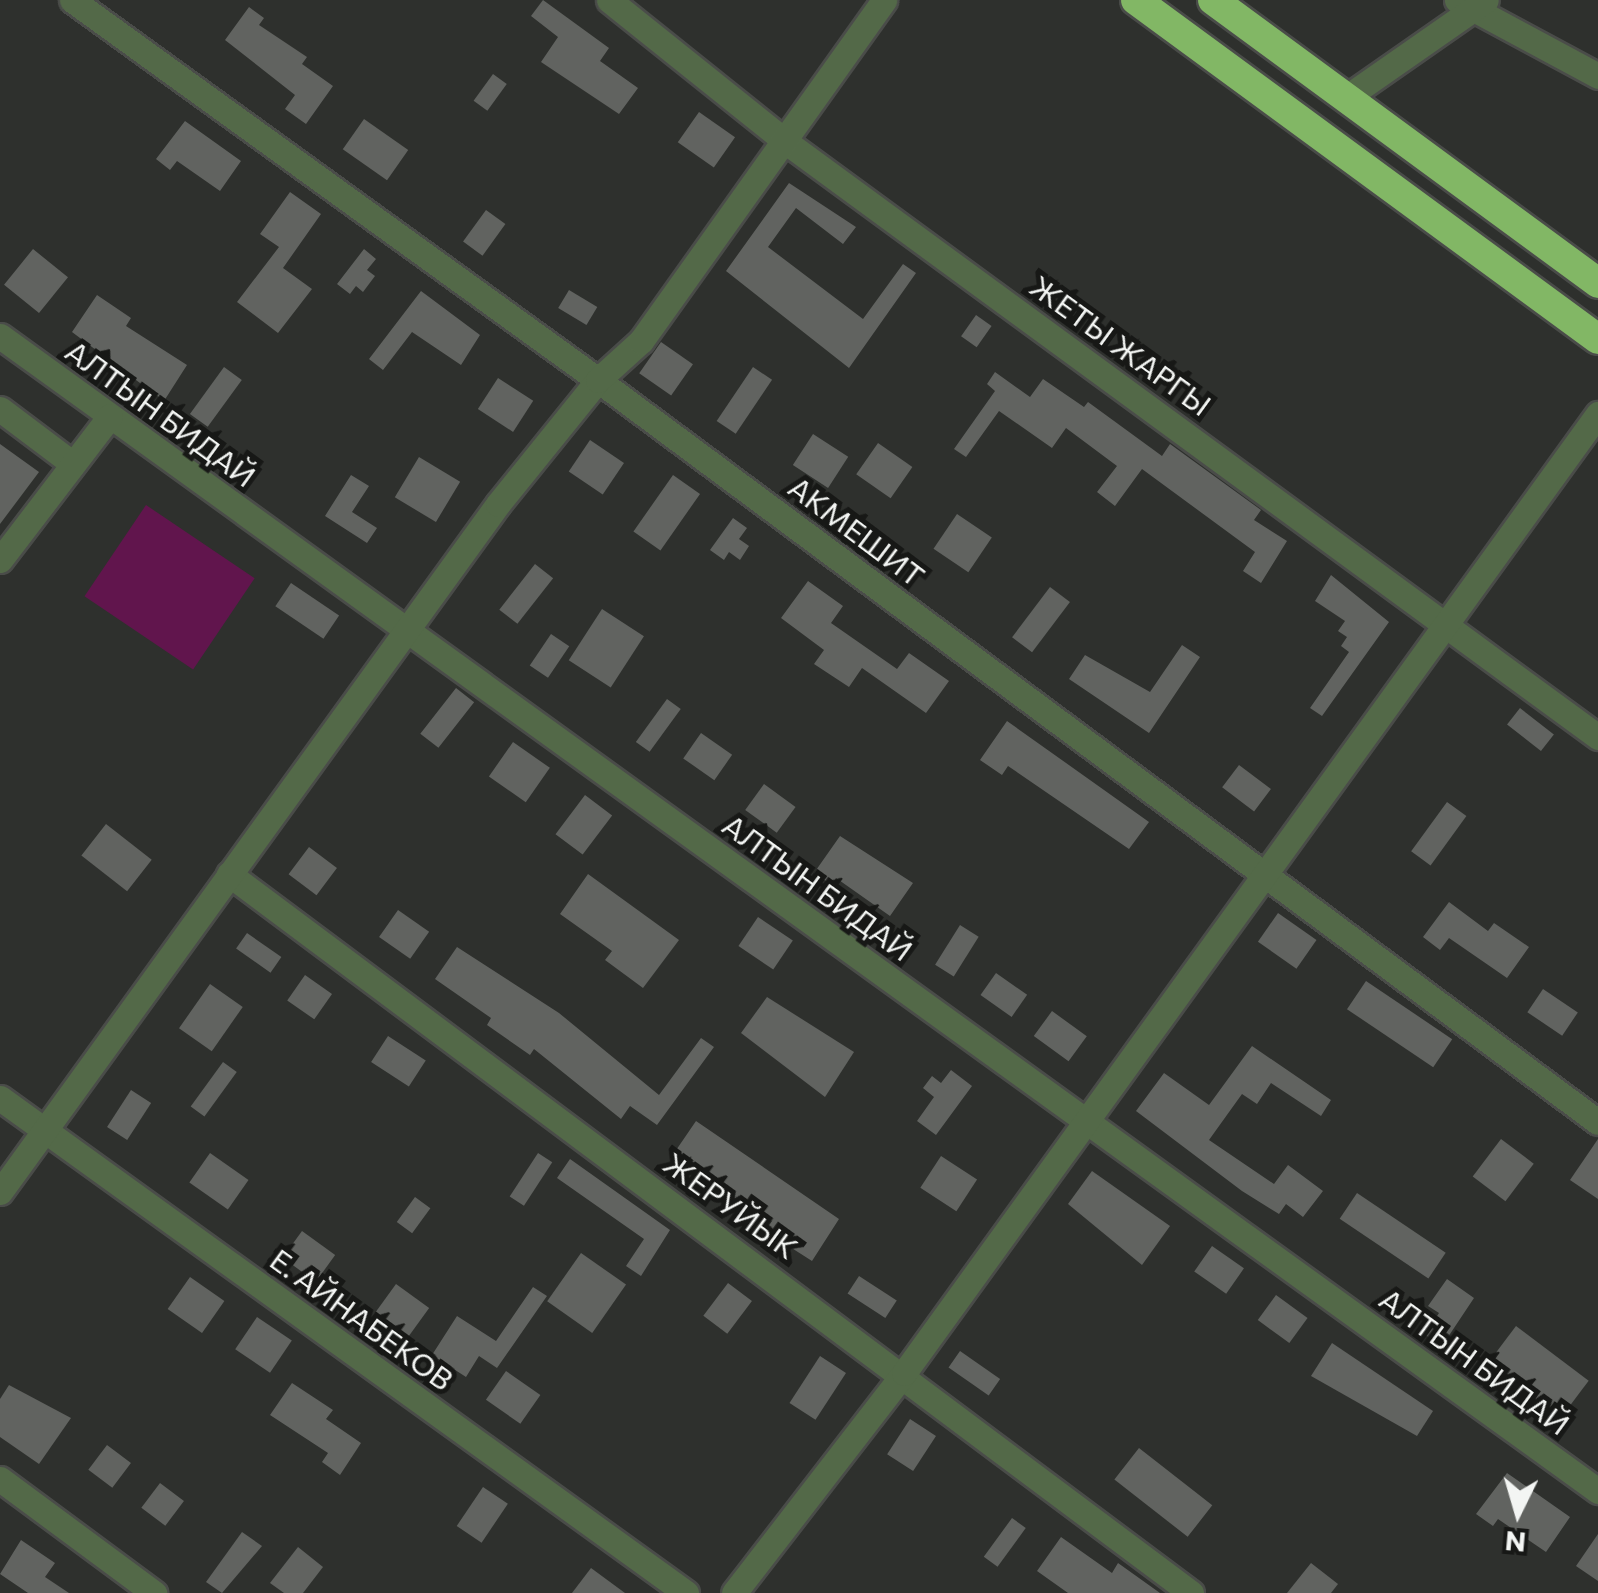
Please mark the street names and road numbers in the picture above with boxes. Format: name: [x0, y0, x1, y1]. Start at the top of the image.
street label: ЖЕТЫ ЖАРГЫ: [1024, 267, 1218, 423]
street label: АЛТЫН БИДАЙ: [59, 332, 263, 494]
street label: АКМЕШИТ: [782, 468, 932, 594]
street label: АЛТЫН БИДАЙ: [716, 806, 920, 968]
street label: ЖЕРУЙЫК: [657, 1144, 805, 1266]
street label: Е. АЙНАБЕКОВ: [264, 1241, 460, 1397]
street label: АЛТЫН БИДАЙ: [1373, 1280, 1577, 1442]

